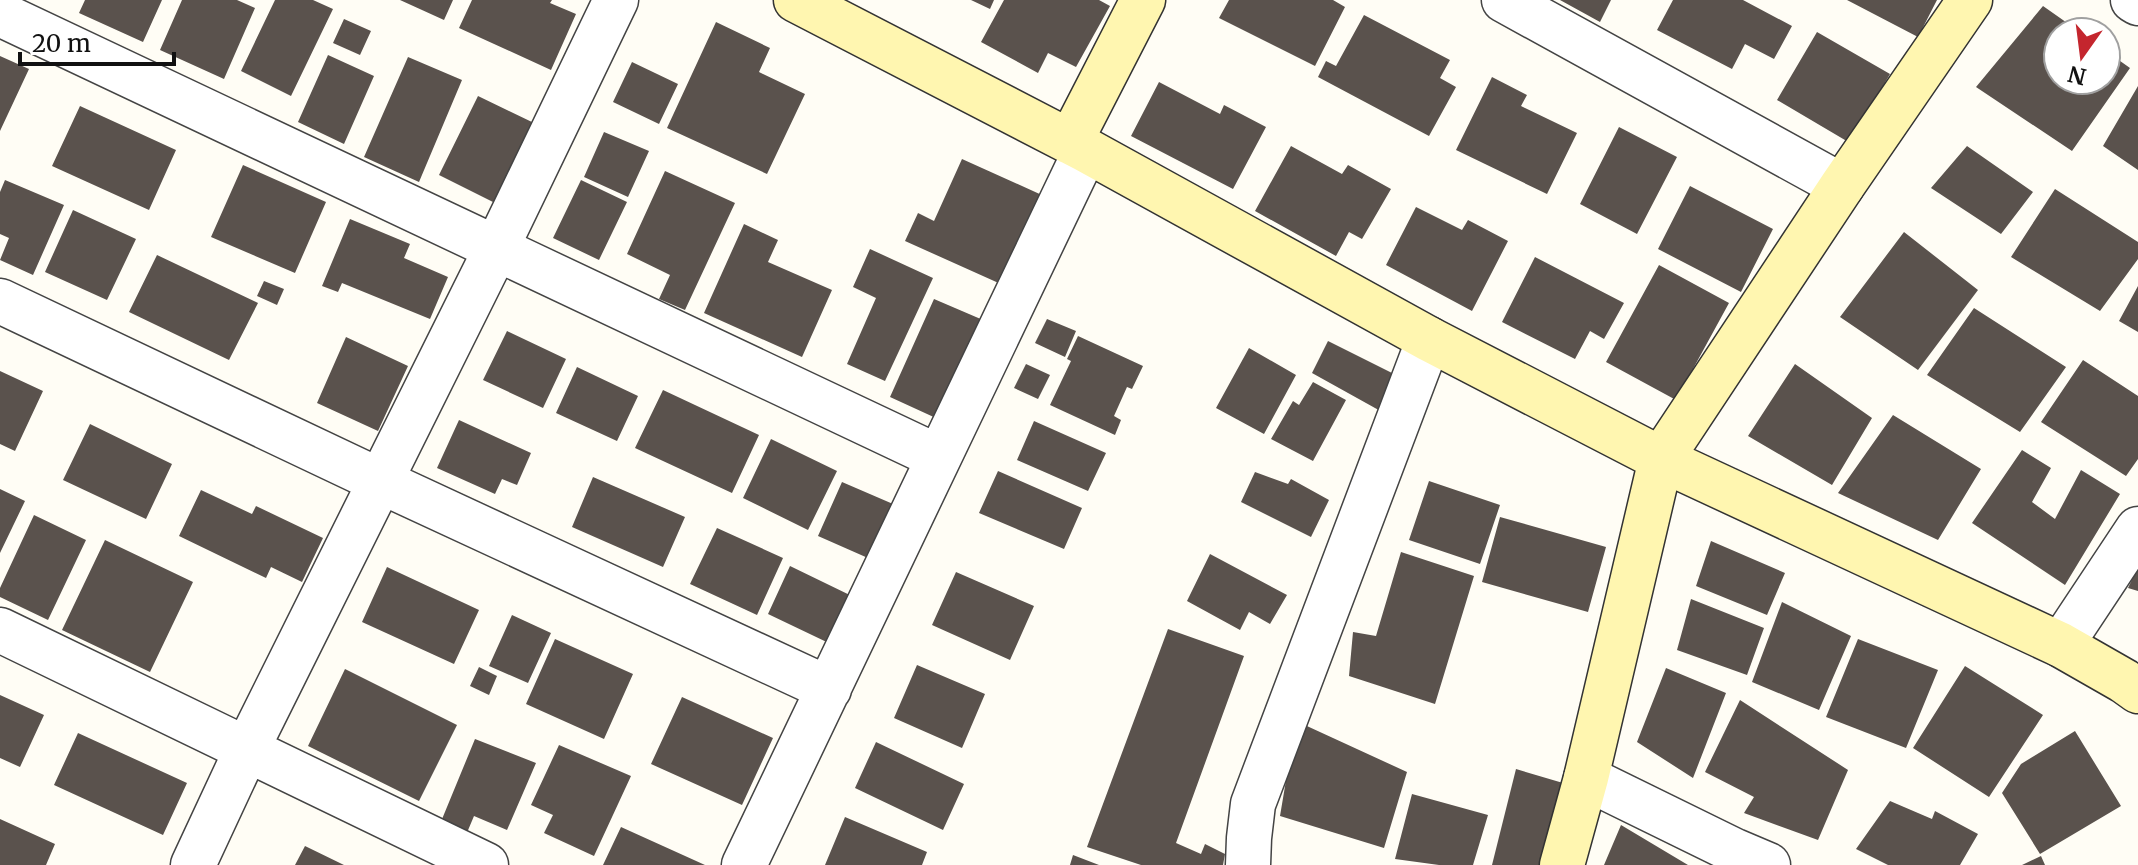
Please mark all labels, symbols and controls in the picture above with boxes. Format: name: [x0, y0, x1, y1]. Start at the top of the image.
scale bar: [20, 16, 174, 66]
north arrow: [2042, 16, 2122, 96]
text: 20 m: [32, 28, 91, 59]
text: N: [2065, 60, 2089, 91]

